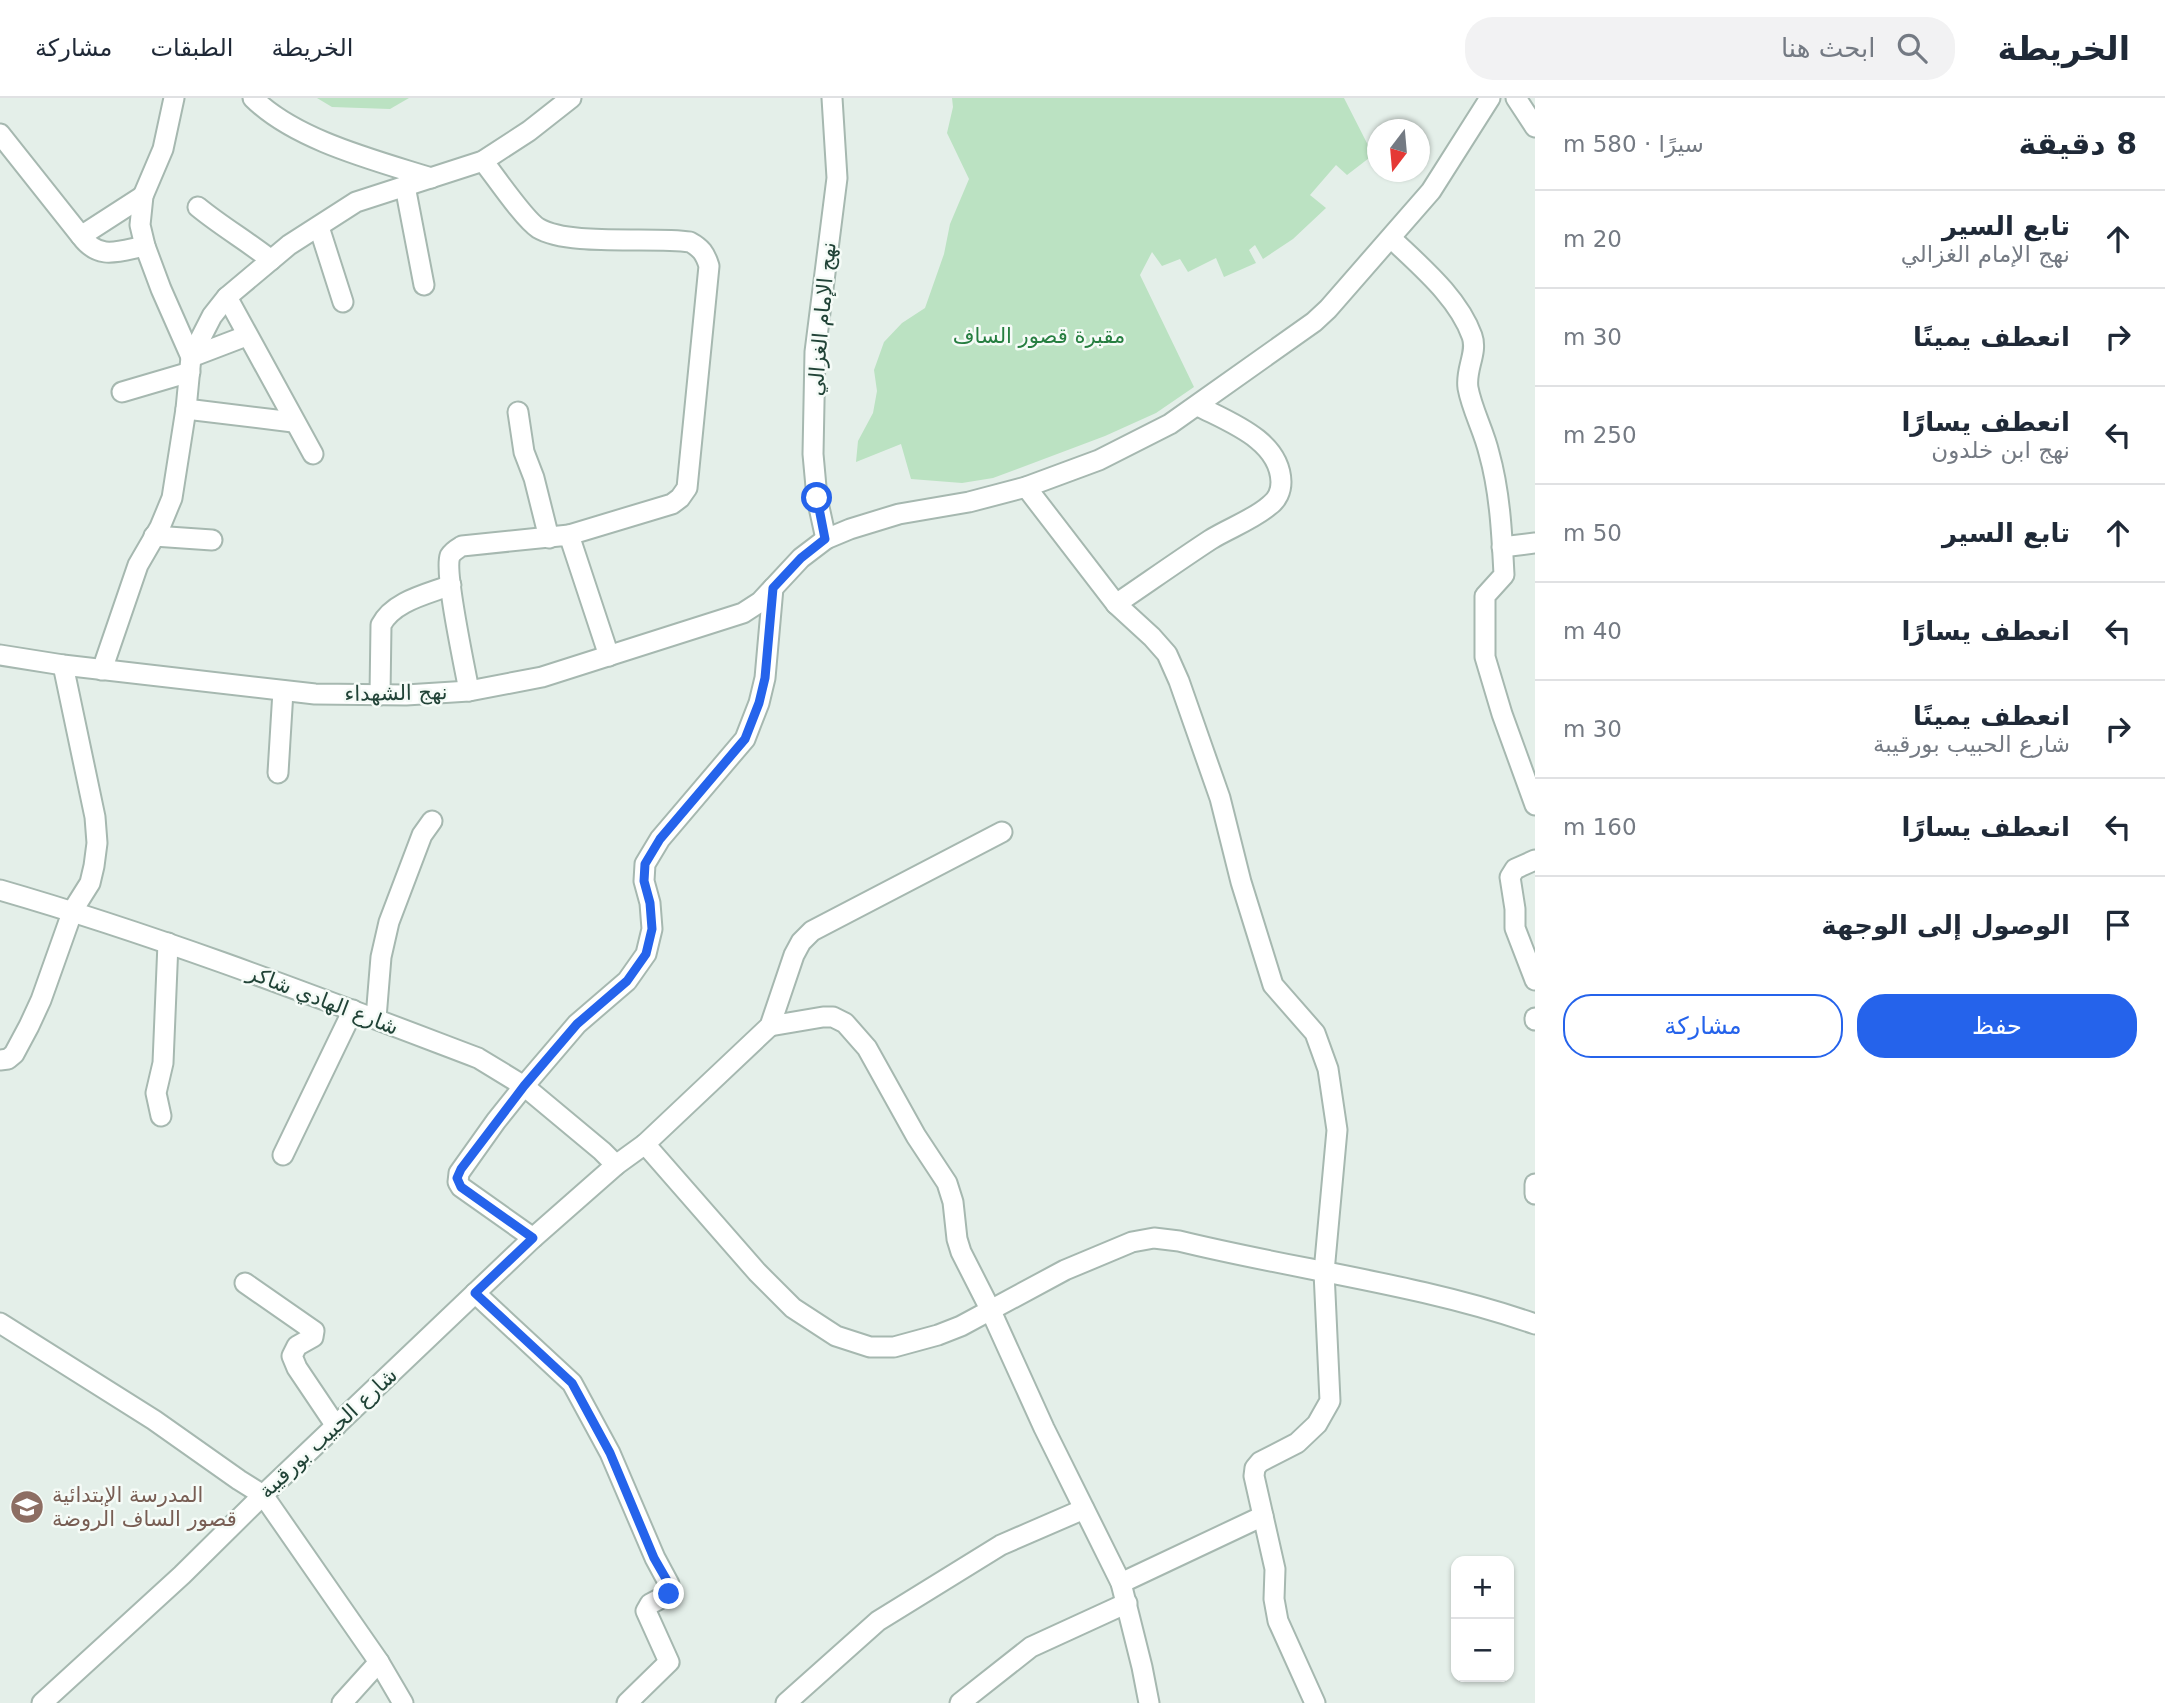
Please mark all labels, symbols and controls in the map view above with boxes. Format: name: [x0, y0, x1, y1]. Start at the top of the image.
search box: [1465, 17, 1955, 80]
icon: search: [1893, 29, 1931, 67]
text: الخريطة: [1997, 29, 2130, 68]
text: ابحث هنا: [1781, 33, 1875, 63]
text: مشاركة: [35, 34, 112, 62]
text: الطبقات: [150, 34, 233, 62]
text: الخريطة: [271, 34, 353, 62]
north arrow: [1367, 119, 1430, 182]
text: 8 دقيقة: [2019, 126, 2137, 161]
text: سيرًا · 580 m: [1563, 131, 1704, 157]
text: تابع السير: [1942, 211, 2070, 241]
icon: ahead: [2099, 220, 2137, 258]
text: 20 m: [1563, 226, 1622, 252]
street label: نهج الإمام الغزالي: [803, 241, 841, 397]
text: نهج الإمام الغزالي: [1901, 241, 2070, 267]
icon: right: [2099, 318, 2137, 356]
text: انعطف يمينًا: [1913, 322, 2070, 352]
park label: مقبرة قصور الساف: [953, 324, 1125, 348]
text: 30 m: [1563, 324, 1622, 350]
text: انعطف يسارًا: [1901, 407, 2070, 437]
icon: left: [2099, 416, 2137, 454]
text: 250 m: [1563, 422, 1637, 448]
text: نهج ابن خلدون: [1931, 437, 2070, 463]
route start: [801, 482, 832, 513]
icon: ahead: [2099, 514, 2137, 552]
text: تابع السير: [1942, 518, 2070, 548]
text: 50 m: [1563, 520, 1622, 546]
icon: left: [2099, 612, 2137, 650]
text: انعطف يسارًا: [1901, 616, 2070, 646]
text: 40 m: [1563, 618, 1622, 644]
street label: نهج الشهداء: [344, 680, 448, 706]
text: انعطف يمينًا: [1913, 701, 2070, 731]
icon: right: [2099, 710, 2137, 748]
text: 30 m: [1563, 716, 1622, 742]
text: شارع الحبيب بورقيبة: [1873, 731, 2070, 757]
icon: left: [2099, 808, 2137, 846]
text: انعطف يسارًا: [1901, 812, 2070, 842]
text: 160 m: [1563, 814, 1637, 840]
icon: arrive: [2099, 906, 2137, 944]
text: الوصول إلى الوجهة: [1821, 910, 2070, 940]
street label: شارع الهادي شاكر: [243, 960, 402, 1040]
button: مشاركة: [1563, 994, 1843, 1058]
button: حفظ: [1857, 994, 2137, 1058]
street label: شارع الحبيب بورقيبة: [254, 1363, 402, 1503]
place label: المدرسة الإبتدائية قصور الساف الروضة: [52, 1483, 237, 1531]
school or university icon: المدرسة الإبتدائية قصور الساف الروضة: [8, 1488, 46, 1526]
map controls: [1451, 1556, 1514, 1682]
button: +: [1451, 1556, 1514, 1619]
route end: [653, 1578, 684, 1609]
button: −: [1451, 1619, 1514, 1682]

